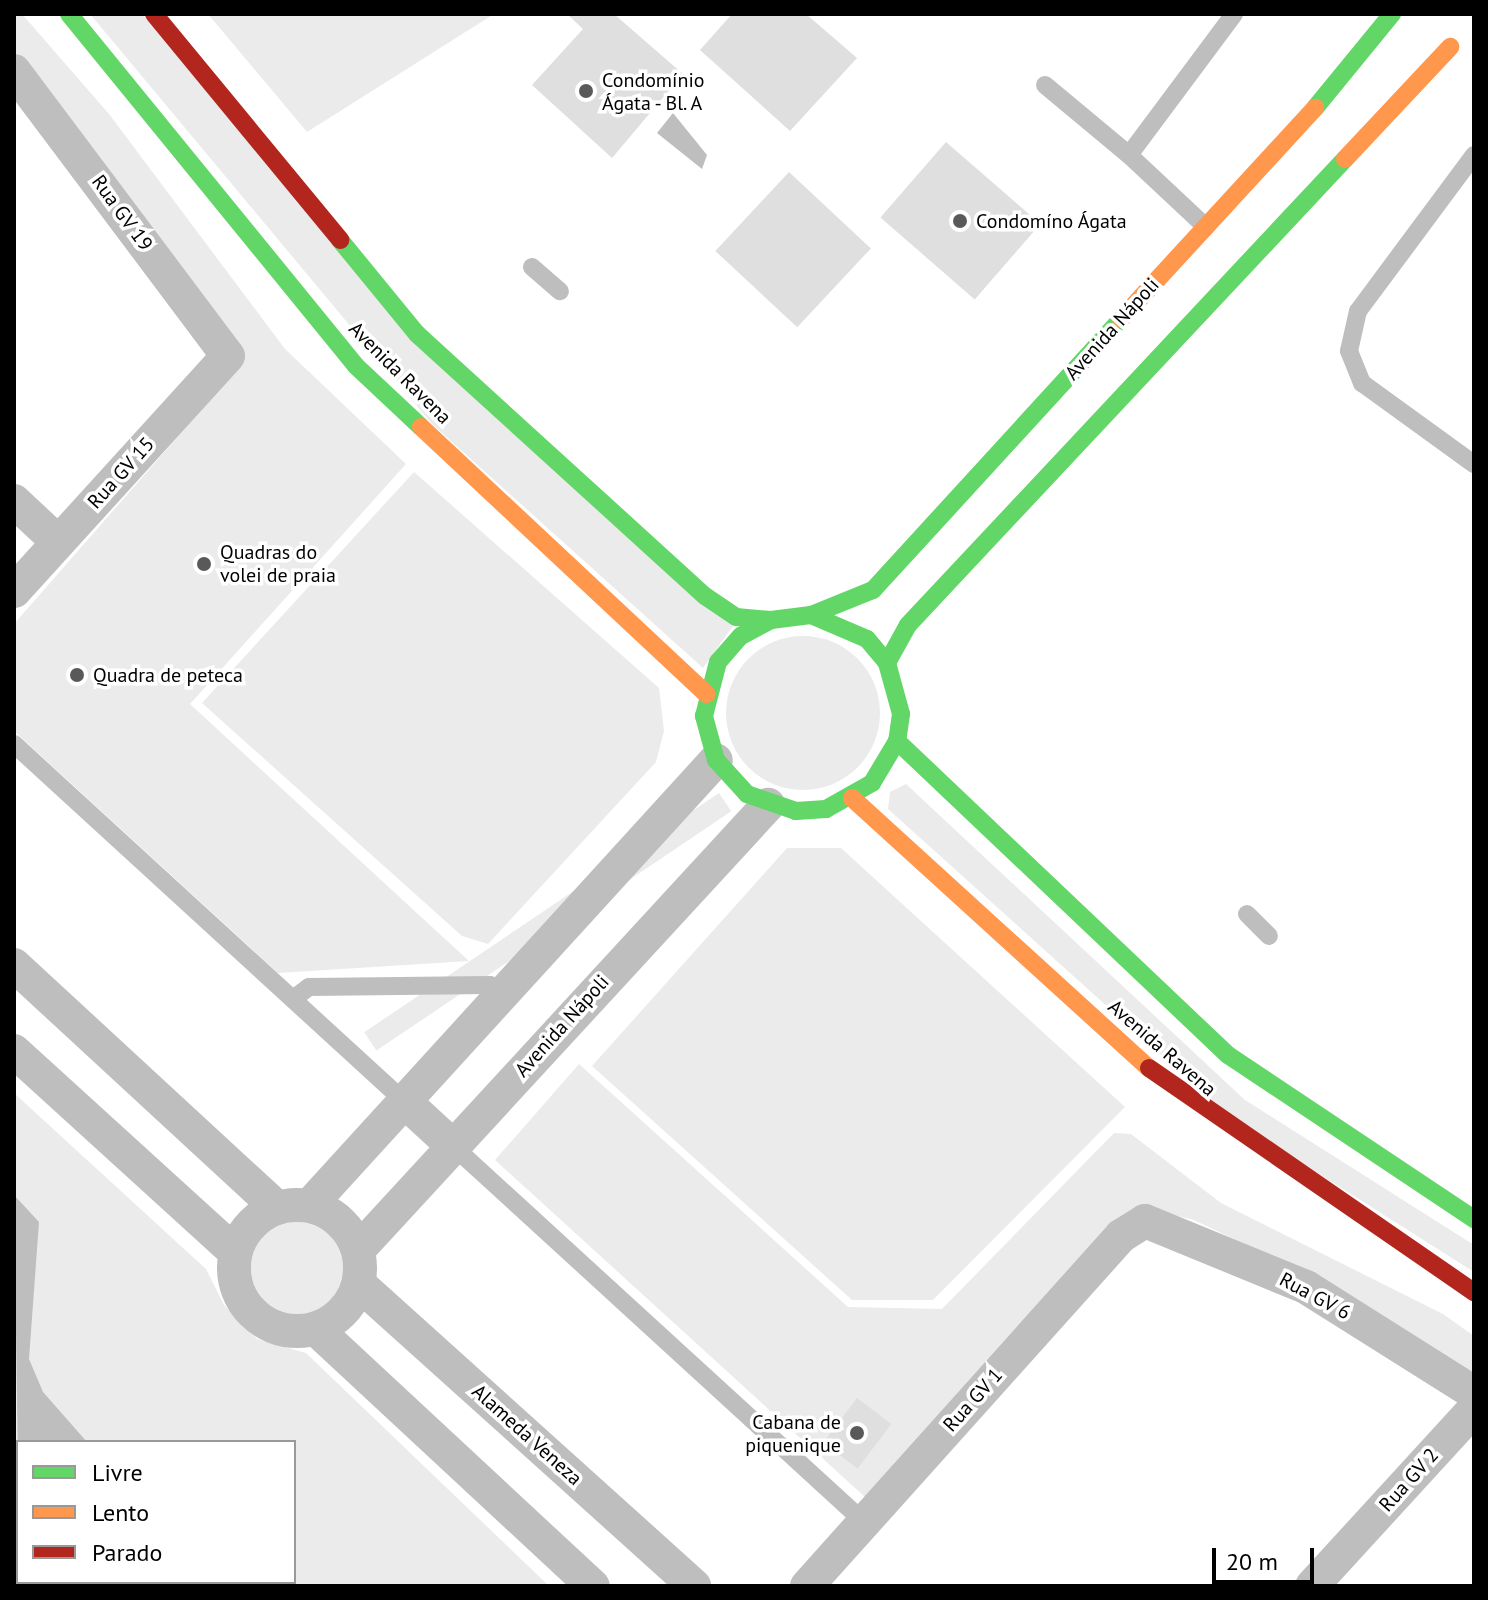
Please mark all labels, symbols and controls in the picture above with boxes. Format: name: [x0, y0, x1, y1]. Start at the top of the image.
place label: Condomínio Ágata - Bl. A: [602, 68, 708, 115]
marker: Condomínio Ágata - Bl. A: [577, 82, 595, 100]
street label: Rua GV 19: [86, 170, 158, 256]
place label: Condomíno Ágata: [976, 209, 1127, 233]
marker: Condomíno Ágata: [951, 212, 969, 230]
street label: Avenida Nápoli: [1060, 273, 1164, 385]
street label: Avenida Ravena: [344, 317, 456, 429]
street label: Rua GV 15: [82, 432, 160, 514]
place label: Quadras do volei de praia: [220, 540, 336, 587]
marker: Quadras do volei de praia: [195, 555, 213, 573]
place label: Quadra de peteca: [93, 663, 243, 687]
marker: Quadra de peteca: [68, 666, 86, 684]
street label: Avenida Nápoli: [510, 970, 614, 1082]
street label: Avenida Ravena: [1103, 995, 1221, 1101]
street label: Rua GV 6: [1275, 1267, 1355, 1325]
street label: Rua GV 1: [938, 1363, 1008, 1437]
street label: Alameda Veneza: [467, 1379, 587, 1491]
place label: Cabana de piquenique: [745, 1410, 841, 1457]
marker: Cabana de piquenique: [848, 1424, 866, 1442]
legend: [16, 1440, 296, 1584]
street label: Rua GV 2: [1374, 1443, 1444, 1517]
text: Livre: [92, 1457, 143, 1488]
text: Lento: [92, 1497, 149, 1528]
scale bar: [1216, 1532, 1318, 1582]
text: Parado: [92, 1537, 162, 1568]
text: 20 m: [1226, 1546, 1278, 1577]

